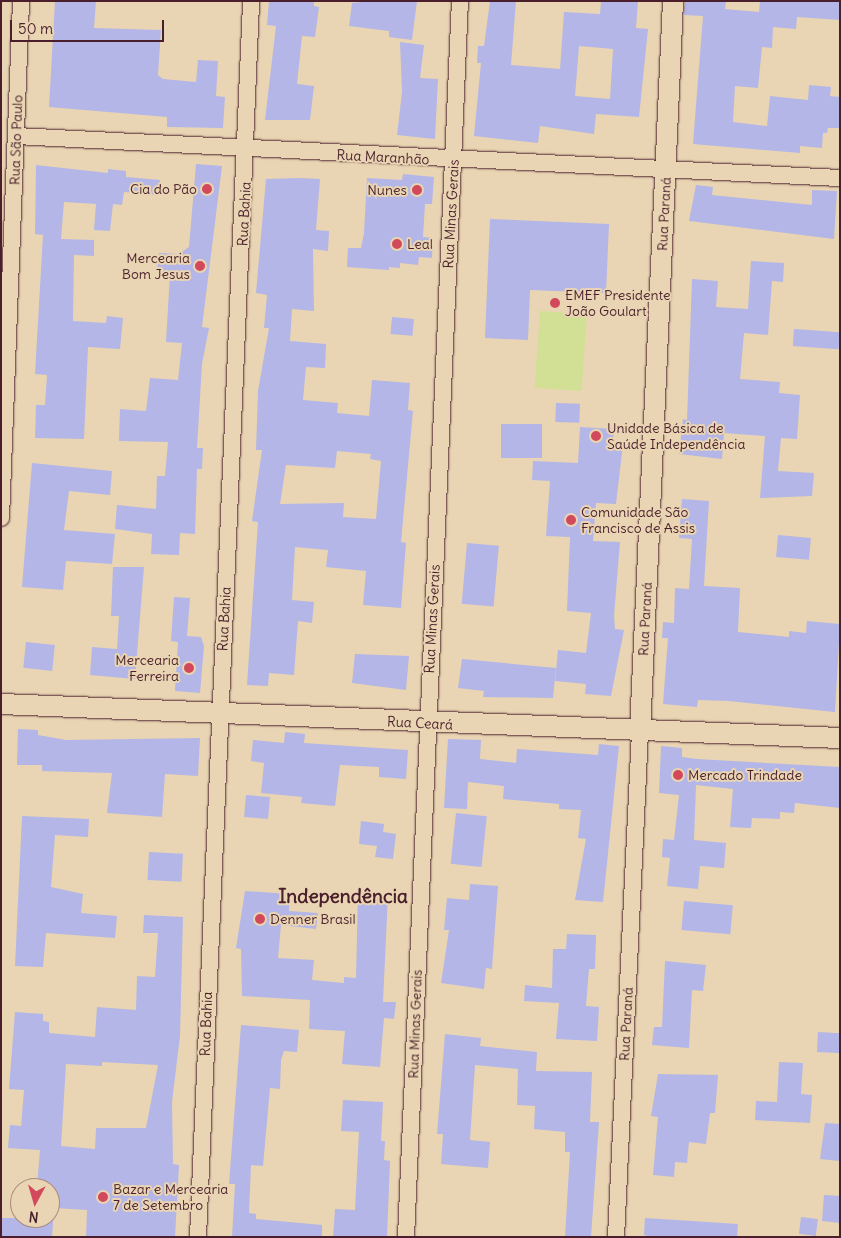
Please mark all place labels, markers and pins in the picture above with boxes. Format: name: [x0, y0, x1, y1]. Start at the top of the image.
place label: Cia do Pão: [130, 181, 197, 197]
place label: Nunes: [367, 182, 407, 198]
marker: Cia do Pão: [201, 183, 213, 195]
marker: Nunes: [411, 184, 423, 196]
place label: Leal: [407, 236, 433, 252]
marker: Leal: [391, 238, 403, 250]
place label: Mercearia Bom Jesus: [122, 250, 190, 282]
marker: Mercearia Bom Jesus: [194, 260, 206, 272]
place label: EMEF Presidente João Goulart: [565, 287, 671, 320]
marker: EMEF Presidente João Goulart: [549, 297, 561, 309]
place label: Unidade Básica de Saúde Independência: [607, 420, 745, 452]
marker: Unidade Básica de Saúde Independência: [589, 429, 603, 443]
place label: Comunidade São Francisco de Assis: [581, 504, 695, 536]
marker: Comunidade São Francisco de Assis: [565, 514, 577, 526]
place label: Mercearia Ferreira: [115, 652, 179, 684]
marker: Mercearia Ferreira: [183, 662, 195, 674]
place label: Mercado Trindade: [688, 767, 802, 783]
marker: Mercado Trindade: [672, 769, 684, 781]
place label: Denner Brasil: [270, 911, 356, 927]
marker: Denner Brasil: [254, 913, 266, 925]
place label: Bazar e Mercearia 7 de Setembro: [113, 1181, 228, 1214]
marker: Bazar e Mercearia 7 de Setembro: [97, 1191, 109, 1203]

